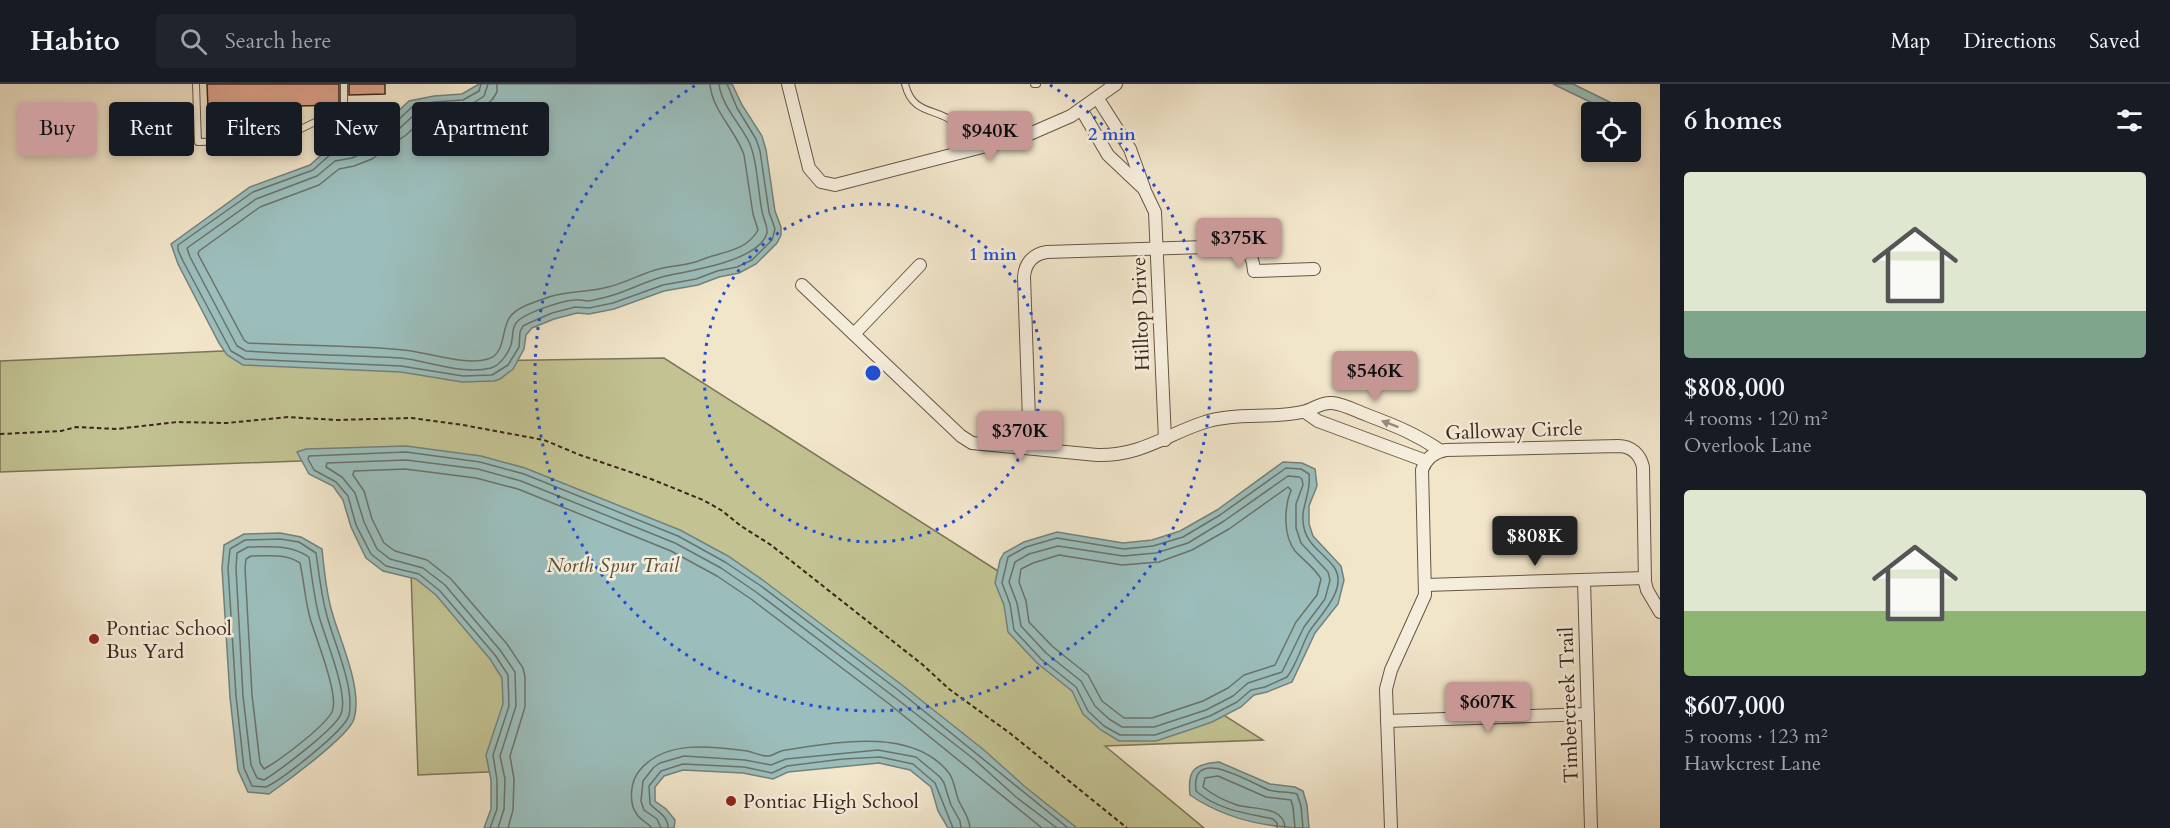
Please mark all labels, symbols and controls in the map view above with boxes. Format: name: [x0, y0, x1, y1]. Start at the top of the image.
search box: [156, 14, 576, 68]
text: Habito: [30, 22, 120, 60]
icon: search: [177, 25, 210, 58]
text: Search here: [225, 26, 331, 56]
text: Map: [1890, 27, 1930, 56]
text: Directions: [1963, 27, 2056, 56]
text: Saved: [2089, 27, 2140, 56]
chip: Buy: [18, 102, 97, 156]
chip: Rent: [109, 102, 194, 156]
chip: Filters: [206, 102, 302, 156]
chip: New: [314, 102, 400, 156]
chip: Apartment: [412, 102, 549, 156]
map controls: [1581, 102, 1641, 162]
button: locate: [1581, 102, 1641, 162]
text: 6 homes: [1684, 103, 1782, 138]
icon: filters: [2113, 104, 2146, 137]
pin: $940K: [948, 111, 1032, 162]
text: $940K: [961, 117, 1019, 144]
text: 2 min: [1088, 122, 1136, 147]
icon: home: [1861, 211, 1969, 319]
pin: $375K: [1197, 218, 1281, 269]
text: $375K: [1210, 224, 1268, 251]
text: 1 min: [969, 242, 1017, 267]
street label: Hilltop Drive: [1125, 257, 1156, 371]
pin: $546K: [1333, 351, 1417, 402]
text: $546K: [1346, 357, 1404, 384]
centre of rings: [863, 363, 883, 383]
text: $808,000: [1684, 370, 1785, 405]
text: 4 rooms · 120 m²: [1684, 405, 1828, 432]
pin: $370K: [978, 411, 1062, 462]
street label: Galloway Circle: [1445, 415, 1583, 446]
text: $370K: [991, 417, 1049, 444]
one-way arrow: [1381, 418, 1399, 428]
text: Overlook Lane: [1684, 432, 1812, 459]
pin: $808K: [1493, 516, 1577, 567]
text: $808K: [1506, 522, 1564, 549]
icon: home: [1861, 529, 1969, 637]
park label: North Spur Trail: [547, 552, 680, 579]
place label: Pontiac School Bus Yard: [106, 615, 232, 665]
street label: Timbercreek Trail: [1552, 626, 1585, 784]
marker: Pontiac School Bus Yard: [87, 632, 101, 646]
pin: $607K: [1446, 682, 1530, 733]
text: $607K: [1459, 688, 1517, 715]
text: $607,000: [1684, 688, 1785, 723]
text: 5 rooms · 123 m²: [1684, 723, 1828, 750]
text: Hawkcrest Lane: [1684, 750, 1821, 777]
place label: Pontiac High School: [743, 788, 919, 815]
marker: Pontiac High School: [724, 794, 738, 808]

